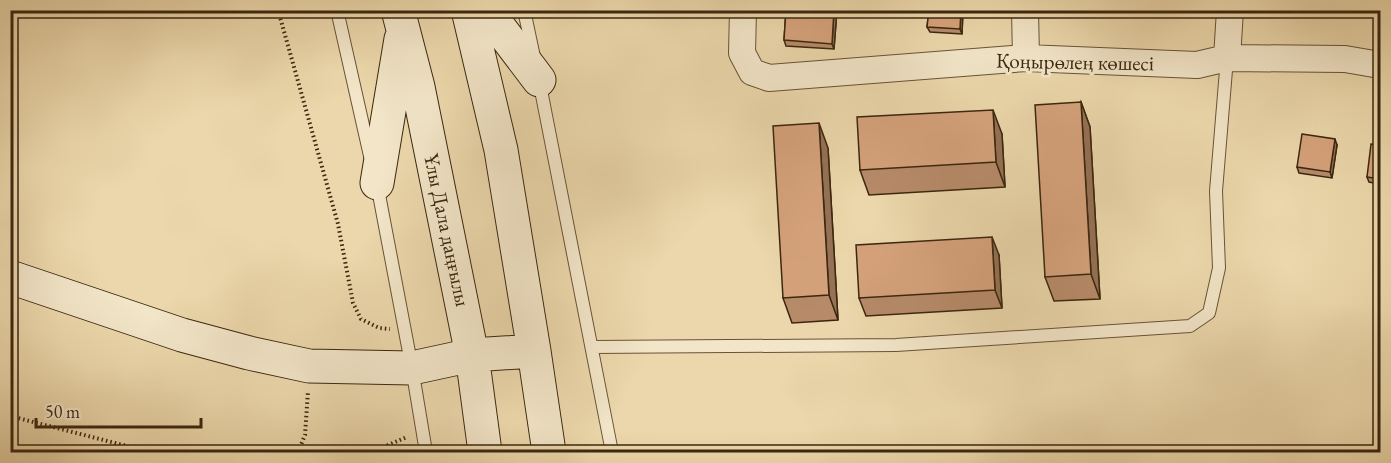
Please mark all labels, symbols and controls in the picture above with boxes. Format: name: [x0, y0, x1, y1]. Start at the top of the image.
street label: Қоңырөлең көшесі: [996, 47, 1154, 76]
street label: Ұлы Дала даңғылы: [418, 151, 477, 309]
scale bar: [36, 391, 201, 429]
text: 50 m: [45, 400, 80, 423]

